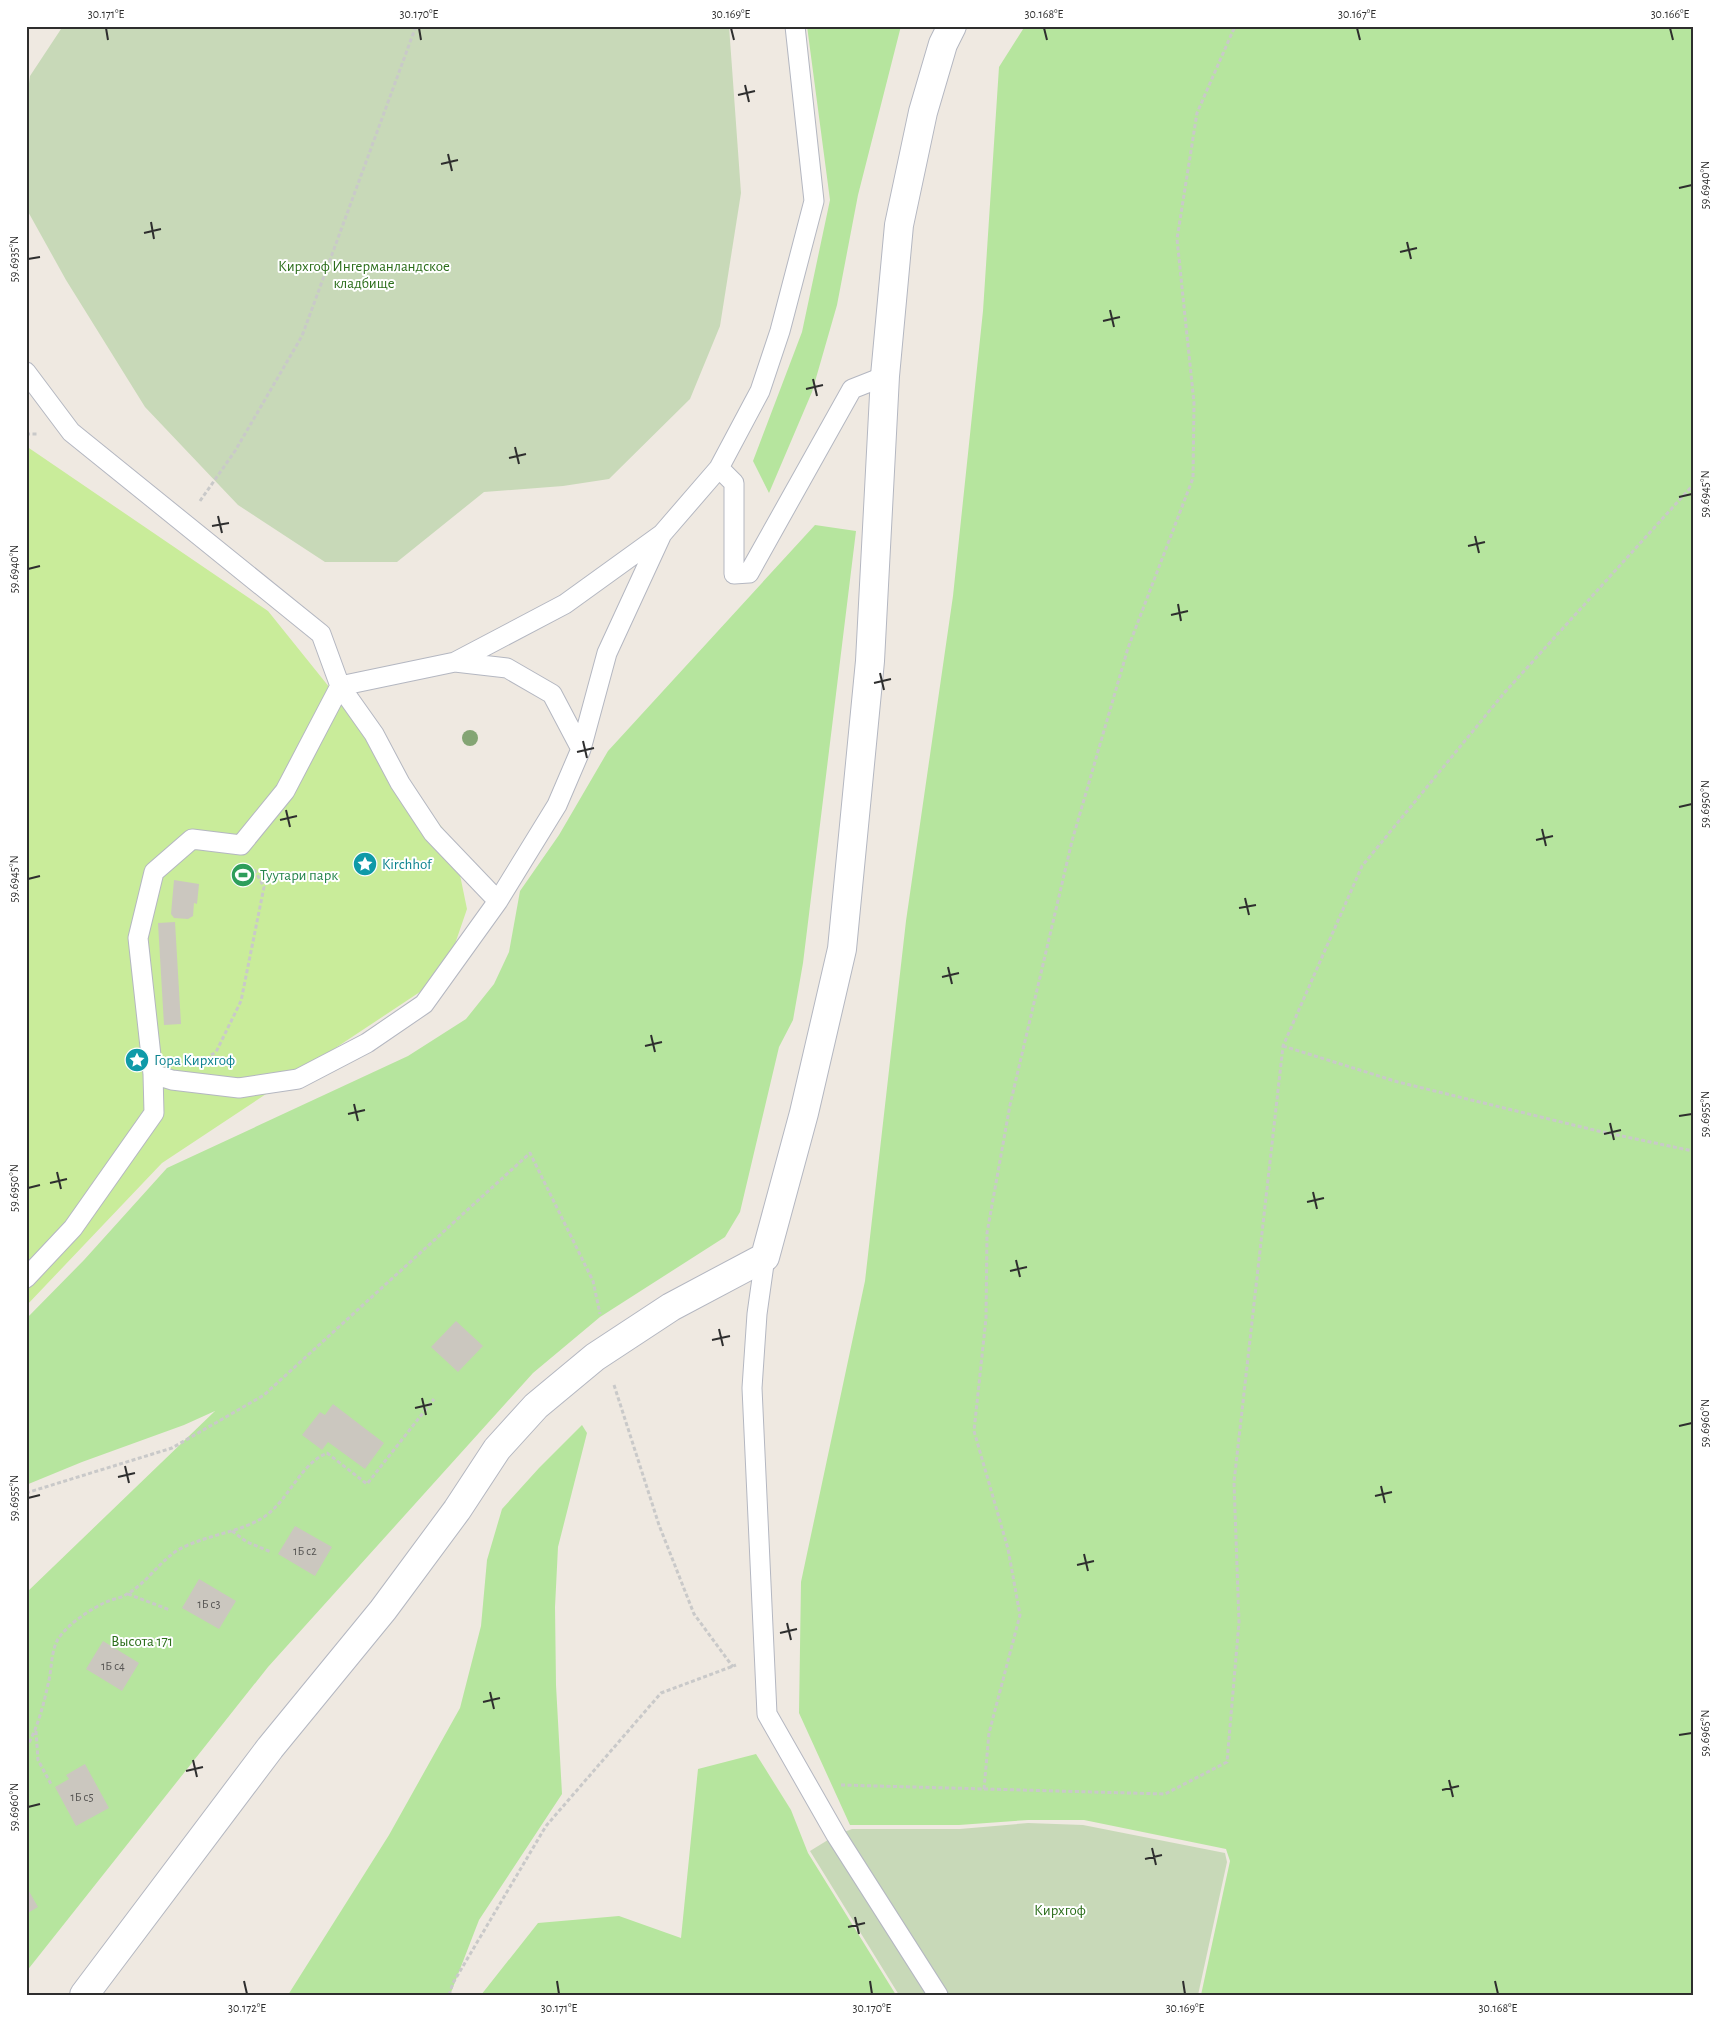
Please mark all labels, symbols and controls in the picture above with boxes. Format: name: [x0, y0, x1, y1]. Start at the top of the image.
text: 30.171°E: [88, 8, 125, 20]
text: 30.170°E: [400, 8, 439, 20]
text: 30.169°E: [712, 8, 751, 20]
text: 30.168°E: [1025, 8, 1064, 20]
text: 30.167°E: [1338, 8, 1376, 20]
text: 30.166°E: [1651, 8, 1690, 20]
text: 59.6940°N: [1699, 161, 1711, 209]
text: 59.6935°N: [8, 236, 20, 282]
park label: Кирхгоф Ингерманландское кладбище: [278, 259, 450, 291]
text: 59.6945°N: [1699, 470, 1711, 518]
text: 59.6940°N: [8, 545, 20, 593]
text: 59.6950°N: [1699, 780, 1711, 828]
place icon: Kirchhof: [352, 851, 378, 877]
text: 59.6945°N: [8, 855, 20, 903]
place label: Kirchhof: [382, 857, 433, 872]
sports icon: Туутари парк: [230, 862, 256, 888]
place label: Туутари парк: [260, 868, 338, 883]
place icon: Гора Кирхгоф: [124, 1047, 150, 1073]
place label: Гора Кирхгоф: [154, 1053, 235, 1068]
text: 59.6955°N: [1699, 1091, 1711, 1137]
text: 59.6950°N: [8, 1164, 20, 1212]
text: 59.6960°N: [1699, 1399, 1711, 1447]
text: 59.6955°N: [8, 1475, 20, 1521]
house number: 1Б с2: [293, 1545, 317, 1557]
house number: 1Б с3: [198, 1598, 220, 1610]
park label: Высота 171: [111, 1634, 173, 1649]
house number: 1Б с4: [101, 1660, 125, 1672]
text: 59.6965°N: [1699, 1709, 1711, 1757]
text: 59.6960°N: [8, 1783, 20, 1831]
house number: 1Б с5: [71, 1791, 93, 1803]
park label: Кирхгоф: [1034, 1903, 1086, 1918]
text: 30.172°E: [228, 2002, 266, 2014]
text: 30.171°E: [541, 2002, 578, 2014]
text: 30.170°E: [853, 2002, 892, 2014]
text: 30.169°E: [1166, 2002, 1205, 2014]
text: 30.168°E: [1479, 2002, 1518, 2014]

